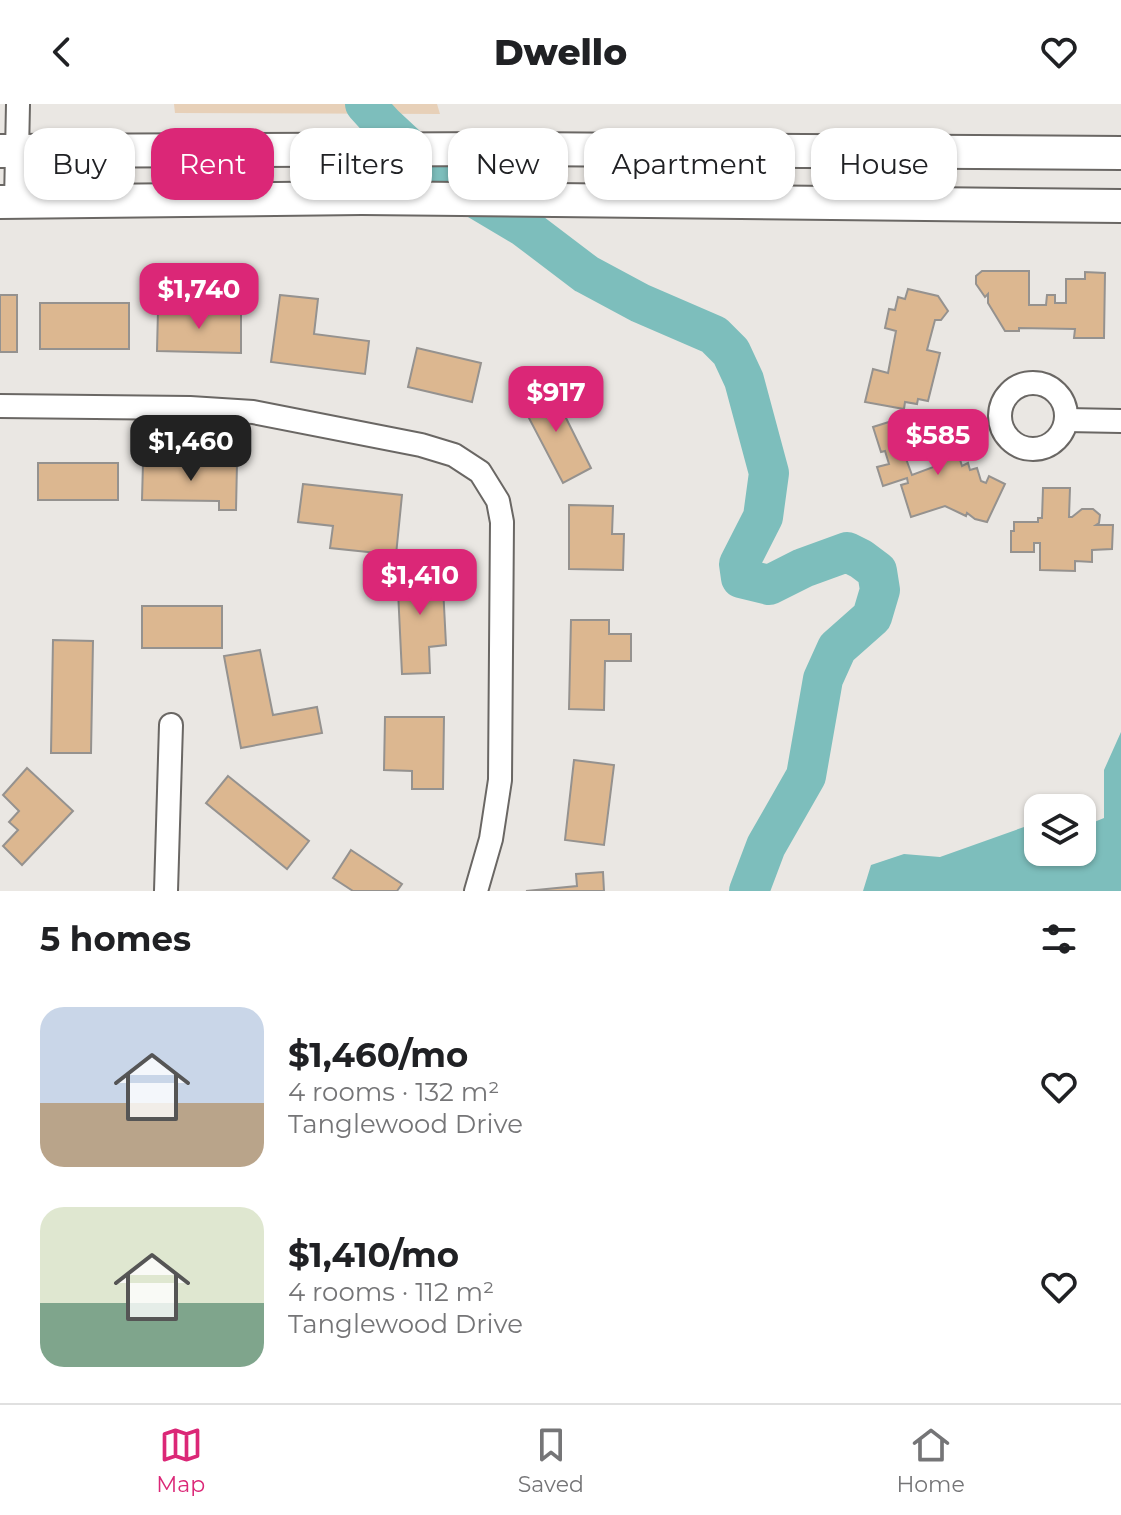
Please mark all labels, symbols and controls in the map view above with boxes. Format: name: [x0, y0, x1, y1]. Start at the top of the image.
icon: back: [40, 30, 84, 74]
text: Dwello: [494, 30, 627, 74]
icon: heart: [1037, 30, 1081, 74]
chip: Buy: [24, 128, 135, 200]
chip: Rent: [151, 128, 274, 200]
chip: Filters: [290, 128, 432, 200]
chip: New: [448, 128, 568, 200]
chip: Apartment: [584, 128, 795, 200]
chip: House: [811, 128, 957, 200]
pin: $1,740: [134, 263, 264, 331]
text: $1,740: [158, 273, 240, 305]
pin: $917: [509, 366, 603, 434]
text: $917: [526, 376, 586, 408]
pin: $585: [891, 409, 985, 477]
pin: $1,460: [126, 415, 256, 483]
text: $585: [906, 419, 970, 451]
text: $1,460: [148, 425, 234, 457]
pin: $1,410: [355, 549, 485, 617]
text: $1,410: [381, 559, 459, 591]
map controls: [1024, 794, 1096, 866]
button: layers: [1024, 794, 1096, 866]
icon: filters: [1037, 917, 1081, 961]
text: 5 homes: [40, 918, 191, 960]
text: $1,460/mo: [288, 1034, 468, 1076]
icon: home: [104, 1039, 200, 1135]
icon: heart: [1037, 1065, 1081, 1109]
text: 4 rooms · 132 m²: [288, 1076, 499, 1108]
text: Tanglewood Drive: [288, 1108, 523, 1140]
text: $1,410/mo: [288, 1234, 459, 1276]
icon: home: [104, 1239, 200, 1335]
icon: heart: [1037, 1265, 1081, 1309]
text: 4 rooms · 112 m²: [288, 1276, 494, 1308]
text: Tanglewood Drive: [288, 1308, 523, 1340]
tab: Map: [156, 1423, 205, 1498]
tab: Saved: [518, 1423, 584, 1498]
tab: Home: [896, 1423, 965, 1498]

